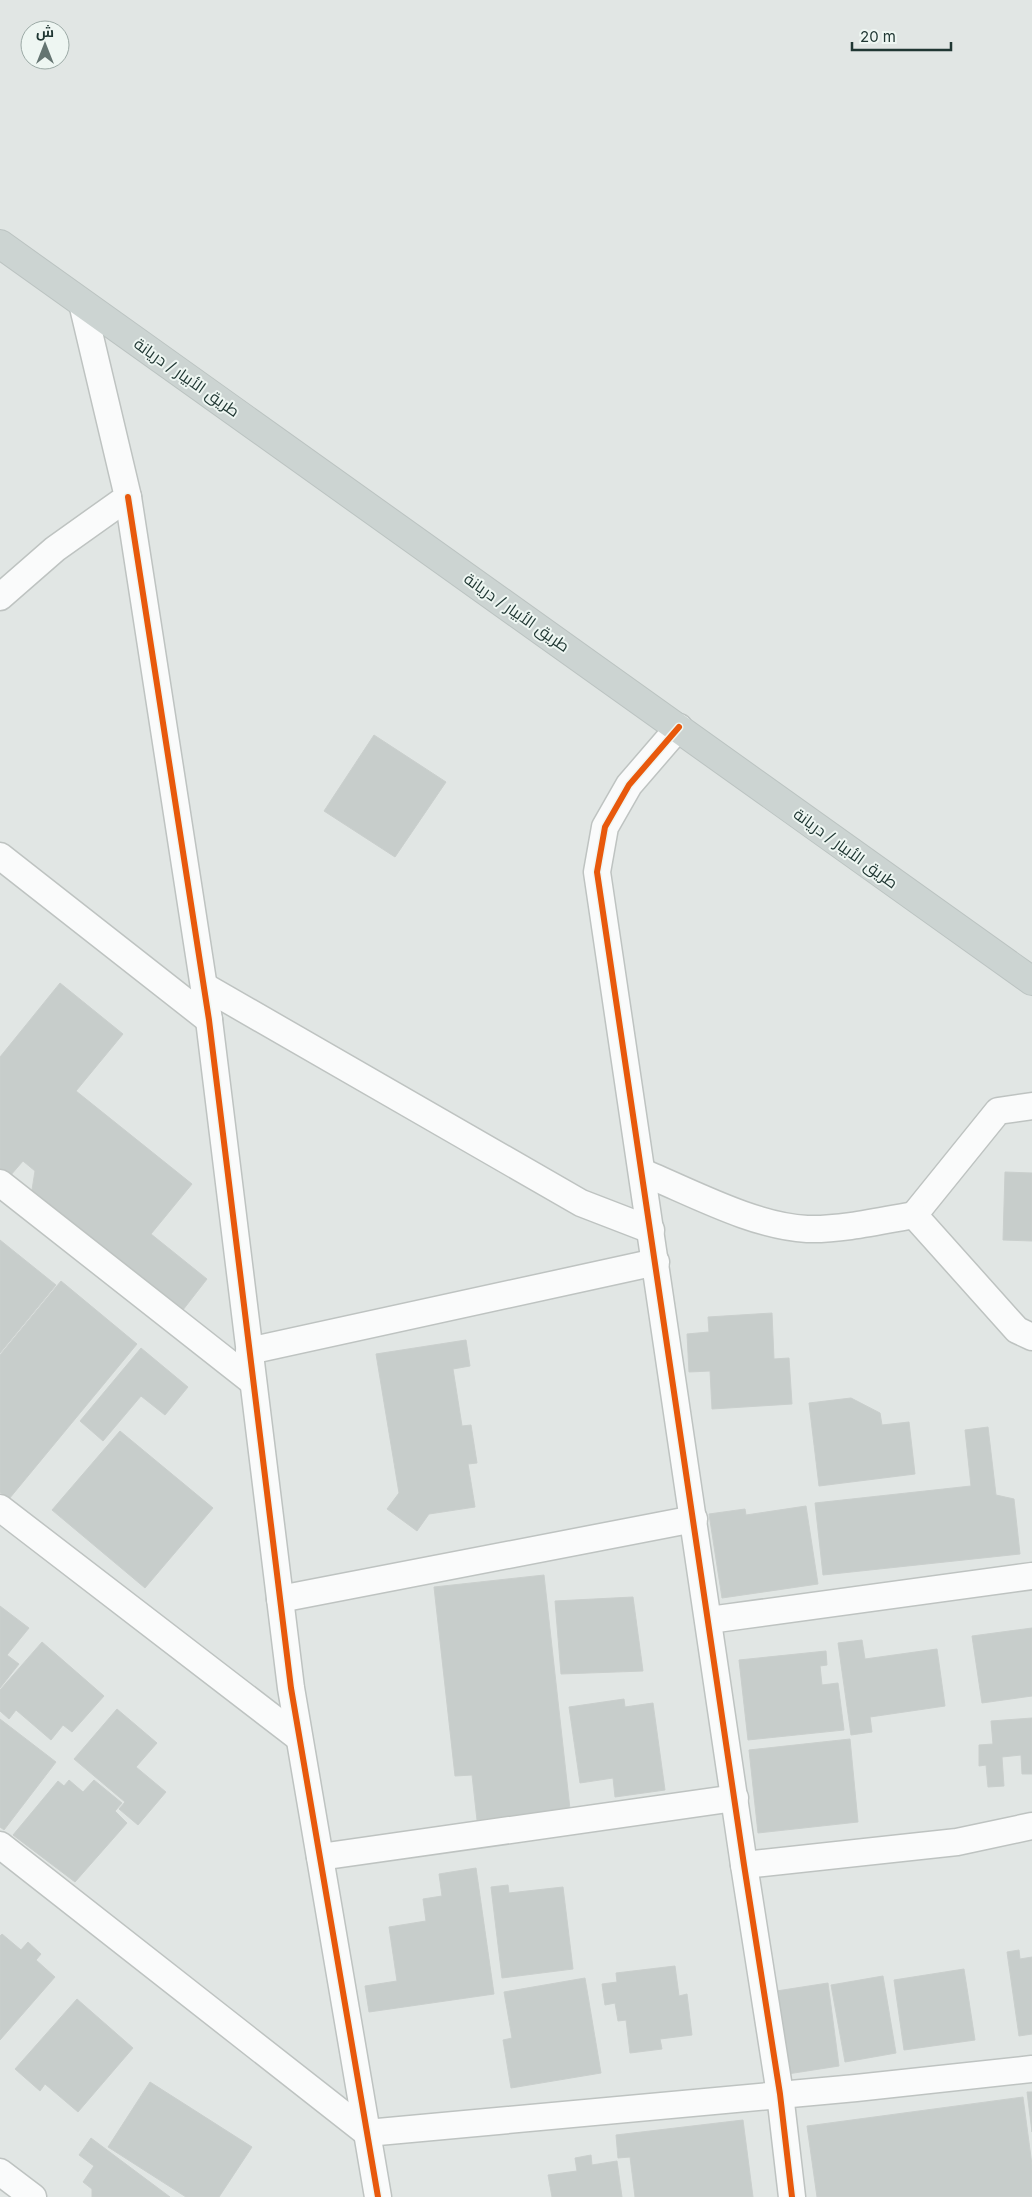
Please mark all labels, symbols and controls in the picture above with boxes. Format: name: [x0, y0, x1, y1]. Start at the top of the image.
north arrow: [20, 20, 70, 70]
scale bar: [852, 20, 951, 52]
text: ش: [36, 23, 54, 41]
text: 20 m: [860, 27, 896, 46]
street label: طريق الأبيار / دريانة: [130, 333, 244, 422]
street label: طريق الأبيار / دريانة: [460, 568, 574, 657]
street label: طريق الأبيار / دريانة: [789, 803, 902, 893]

